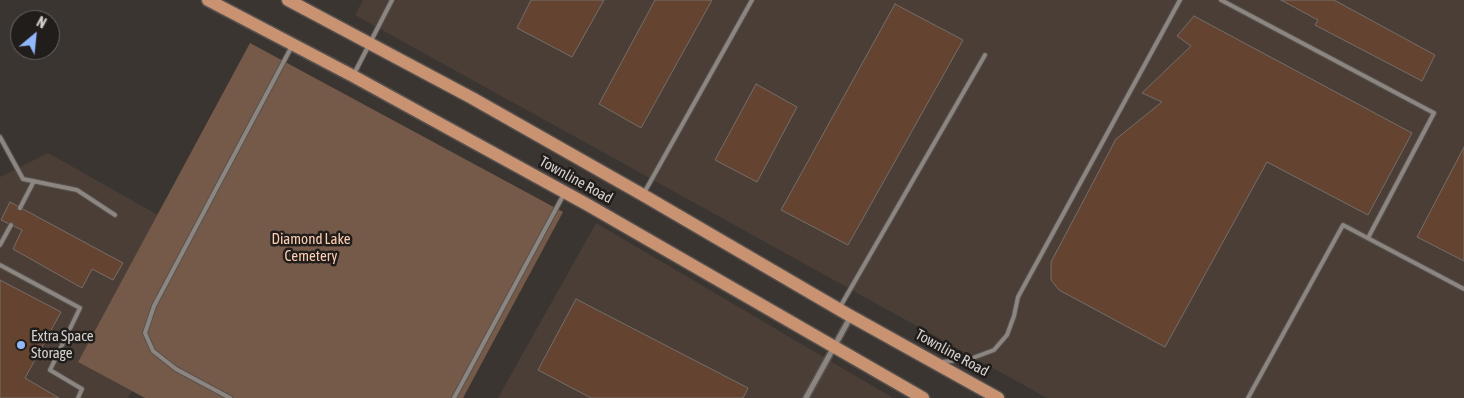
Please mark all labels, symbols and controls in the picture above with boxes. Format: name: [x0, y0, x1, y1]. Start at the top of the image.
north arrow: [10, 10, 60, 60]
text: N: [34, 14, 49, 32]
street label: Townline Road: [536, 152, 616, 208]
park label: Diamond Lake Cemetery: [271, 230, 351, 265]
street label: Townline Road: [912, 325, 992, 381]
place label: Extra Space Storage: [31, 327, 94, 362]
marker: Extra Space Storage: [15, 339, 27, 351]

